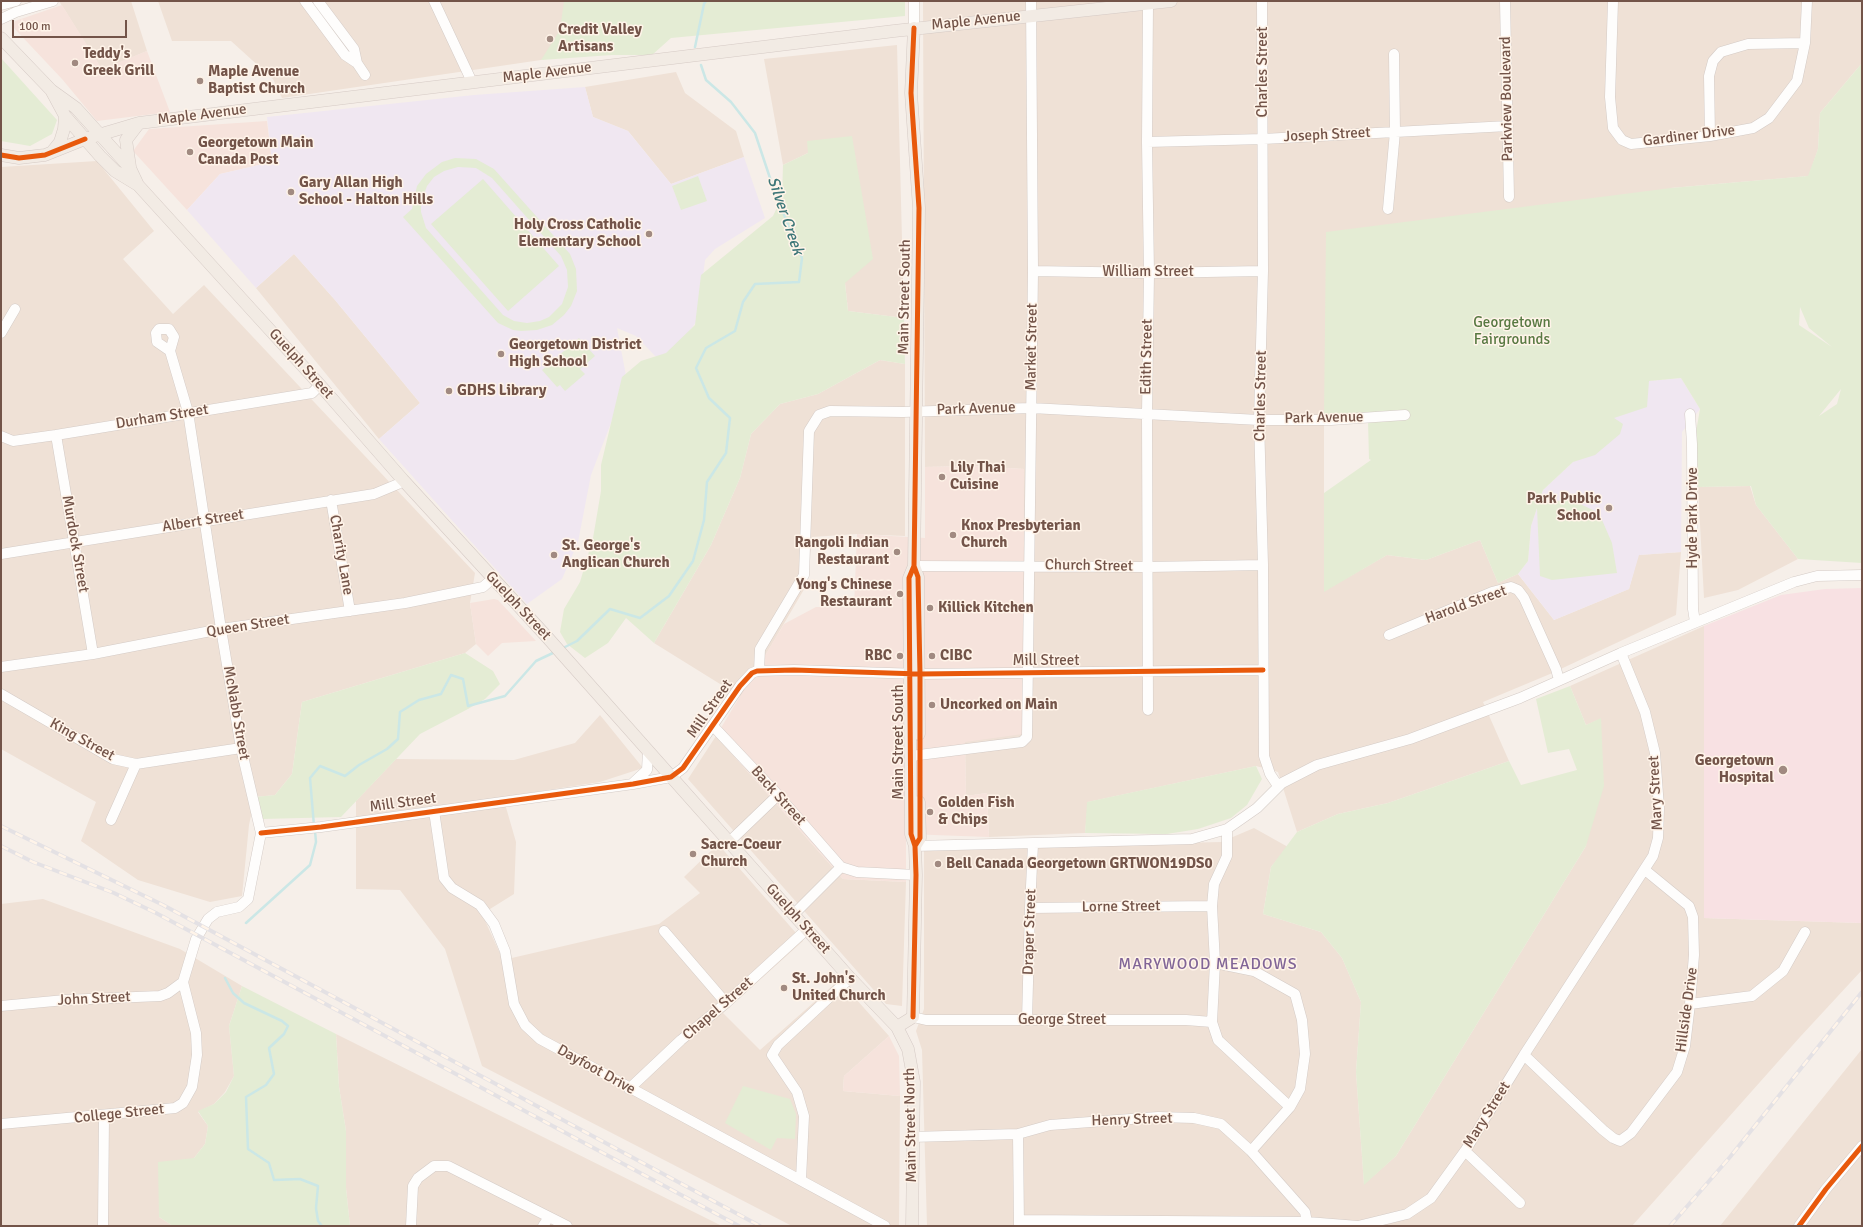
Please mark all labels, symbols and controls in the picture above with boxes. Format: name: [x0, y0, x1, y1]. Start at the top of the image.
street label: Maple Avenue: [930, 7, 1022, 35]
scale bar: [14, 12, 129, 38]
text: 100 m: [19, 19, 51, 34]
place label: Credit Valley Artisans: [558, 21, 642, 56]
street label: Charles Street: [1254, 26, 1272, 118]
marker: Credit Valley Artisans: [545, 34, 555, 44]
street label: Parkview Boulevard: [1497, 36, 1517, 162]
place label: Teddy's Greek Grill: [83, 45, 154, 80]
marker: Teddy's Greek Grill: [70, 58, 80, 68]
street label: Maple Avenue: [501, 59, 593, 87]
place label: Maple Avenue Baptist Church: [208, 63, 305, 98]
marker: Maple Avenue Baptist Church: [195, 76, 205, 86]
street label: Maple Avenue: [156, 101, 248, 129]
street label: Gardiner Drive: [1642, 121, 1736, 151]
street label: Joseph Street: [1283, 124, 1371, 146]
place label: Georgetown Main Canada Post: [198, 134, 313, 169]
marker: Georgetown Main Canada Post: [185, 147, 195, 157]
place label: Gary Allan High School - Halton Hills: [299, 174, 433, 209]
water label: Silver Creek: [763, 174, 807, 258]
marker: Gary Allan High School - Halton Hills: [286, 187, 296, 197]
place label: Holy Cross Catholic Elementary School: [514, 216, 641, 251]
marker: Holy Cross Catholic Elementary School: [644, 229, 654, 239]
street label: Main Street South: [895, 239, 915, 355]
street label: William Street: [1102, 263, 1194, 281]
street label: Market Street: [1022, 303, 1042, 391]
park label: Georgetown Fairgrounds: [1473, 314, 1551, 349]
street label: Edith Street: [1137, 319, 1157, 395]
street label: Guelph Street: [265, 325, 337, 403]
place label: Georgetown District High School: [509, 336, 642, 371]
marker: Georgetown District High School: [496, 349, 506, 359]
street label: Charles Street: [1251, 350, 1271, 442]
place label: GDHS Library: [457, 382, 546, 400]
marker: GDHS Library: [444, 386, 454, 396]
street label: Park Avenue: [936, 399, 1016, 419]
street label: Durham Street: [114, 401, 210, 433]
street label: Park Avenue: [1284, 408, 1364, 428]
place label: Lily Thai Cuisine: [950, 459, 1005, 494]
street label: Hyde Park Drive: [1684, 467, 1702, 569]
marker: Lily Thai Cuisine: [937, 472, 947, 482]
place label: Park Public School: [1527, 490, 1601, 525]
street label: Murdock Street: [58, 494, 92, 594]
marker: Park Public School: [1604, 503, 1614, 513]
street label: Albert Street: [161, 506, 245, 536]
street label: Charity Lane: [325, 513, 357, 597]
place label: Knox Presbyterian Church: [961, 517, 1081, 552]
marker: Knox Presbyterian Church: [948, 530, 958, 540]
place label: Rangoli Indian Restaurant: [794, 534, 889, 569]
place label: St. George's Anglican Church: [562, 537, 670, 572]
marker: Rangoli Indian Restaurant: [892, 547, 902, 557]
marker: St. George's Anglican Church: [549, 550, 559, 560]
street label: Church Street: [1045, 556, 1133, 576]
street label: Guelph Street: [481, 568, 555, 644]
place label: Yong's Chinese Restaurant: [796, 576, 892, 611]
street label: Harold Street: [1423, 582, 1509, 628]
marker: Yong's Chinese Restaurant: [895, 589, 905, 599]
place label: Killick Kitchen: [938, 599, 1034, 617]
marker: Killick Kitchen: [925, 603, 935, 613]
street label: Queen Street: [205, 611, 291, 641]
place label: RBC: [865, 647, 892, 665]
place label: CIBC: [940, 647, 972, 665]
marker: RBC: [895, 651, 905, 661]
marker: CIBC: [927, 651, 937, 661]
street label: Mill Street: [1012, 652, 1080, 670]
street label: McNabb Street: [219, 665, 253, 761]
street label: Mill Street: [683, 676, 737, 742]
street label: Main Street South: [890, 684, 908, 800]
place label: Uncorked on Main: [940, 696, 1058, 714]
marker: Uncorked on Main: [927, 700, 937, 710]
street label: King Street: [46, 715, 118, 765]
place label: Georgetown Hospital: [1695, 752, 1774, 787]
street label: Mary Street: [1645, 755, 1667, 831]
street label: Back Street: [747, 763, 809, 829]
marker: Georgetown Hospital: [1777, 764, 1789, 776]
street label: Mill Street: [368, 789, 438, 817]
place label: Golden Fish & Chips: [938, 794, 1015, 829]
marker: Golden Fish & Chips: [925, 807, 935, 817]
place label: Sacre-Coeur Church: [701, 836, 781, 871]
marker: Sacre-Coeur Church: [688, 849, 698, 859]
place label: Bell Canada Georgetown GRTWON19DS0: [946, 855, 1213, 873]
marker: Bell Canada Georgetown GRTWON19DS0: [933, 859, 943, 869]
street label: Guelph Street: [762, 880, 834, 958]
street label: Draper Street: [1020, 889, 1040, 975]
street label: Lorne Street: [1081, 897, 1161, 917]
district label: MARYWOOD MEADOWS: [1118, 955, 1298, 975]
street label: Hillside Drive: [1672, 966, 1702, 1054]
place label: St. John's United Church: [792, 970, 886, 1005]
street label: Chapel Street: [679, 974, 757, 1044]
marker: St. John's United Church: [779, 983, 789, 993]
street label: John Street: [57, 988, 131, 1010]
street label: George Street: [1018, 1011, 1106, 1029]
street label: Dayfoot Drive: [554, 1041, 638, 1099]
street label: Main Street North: [901, 1067, 921, 1183]
street label: Mary Street: [1459, 1078, 1515, 1152]
street label: College Street: [73, 1100, 165, 1128]
street label: Henry Street: [1091, 1110, 1173, 1130]

